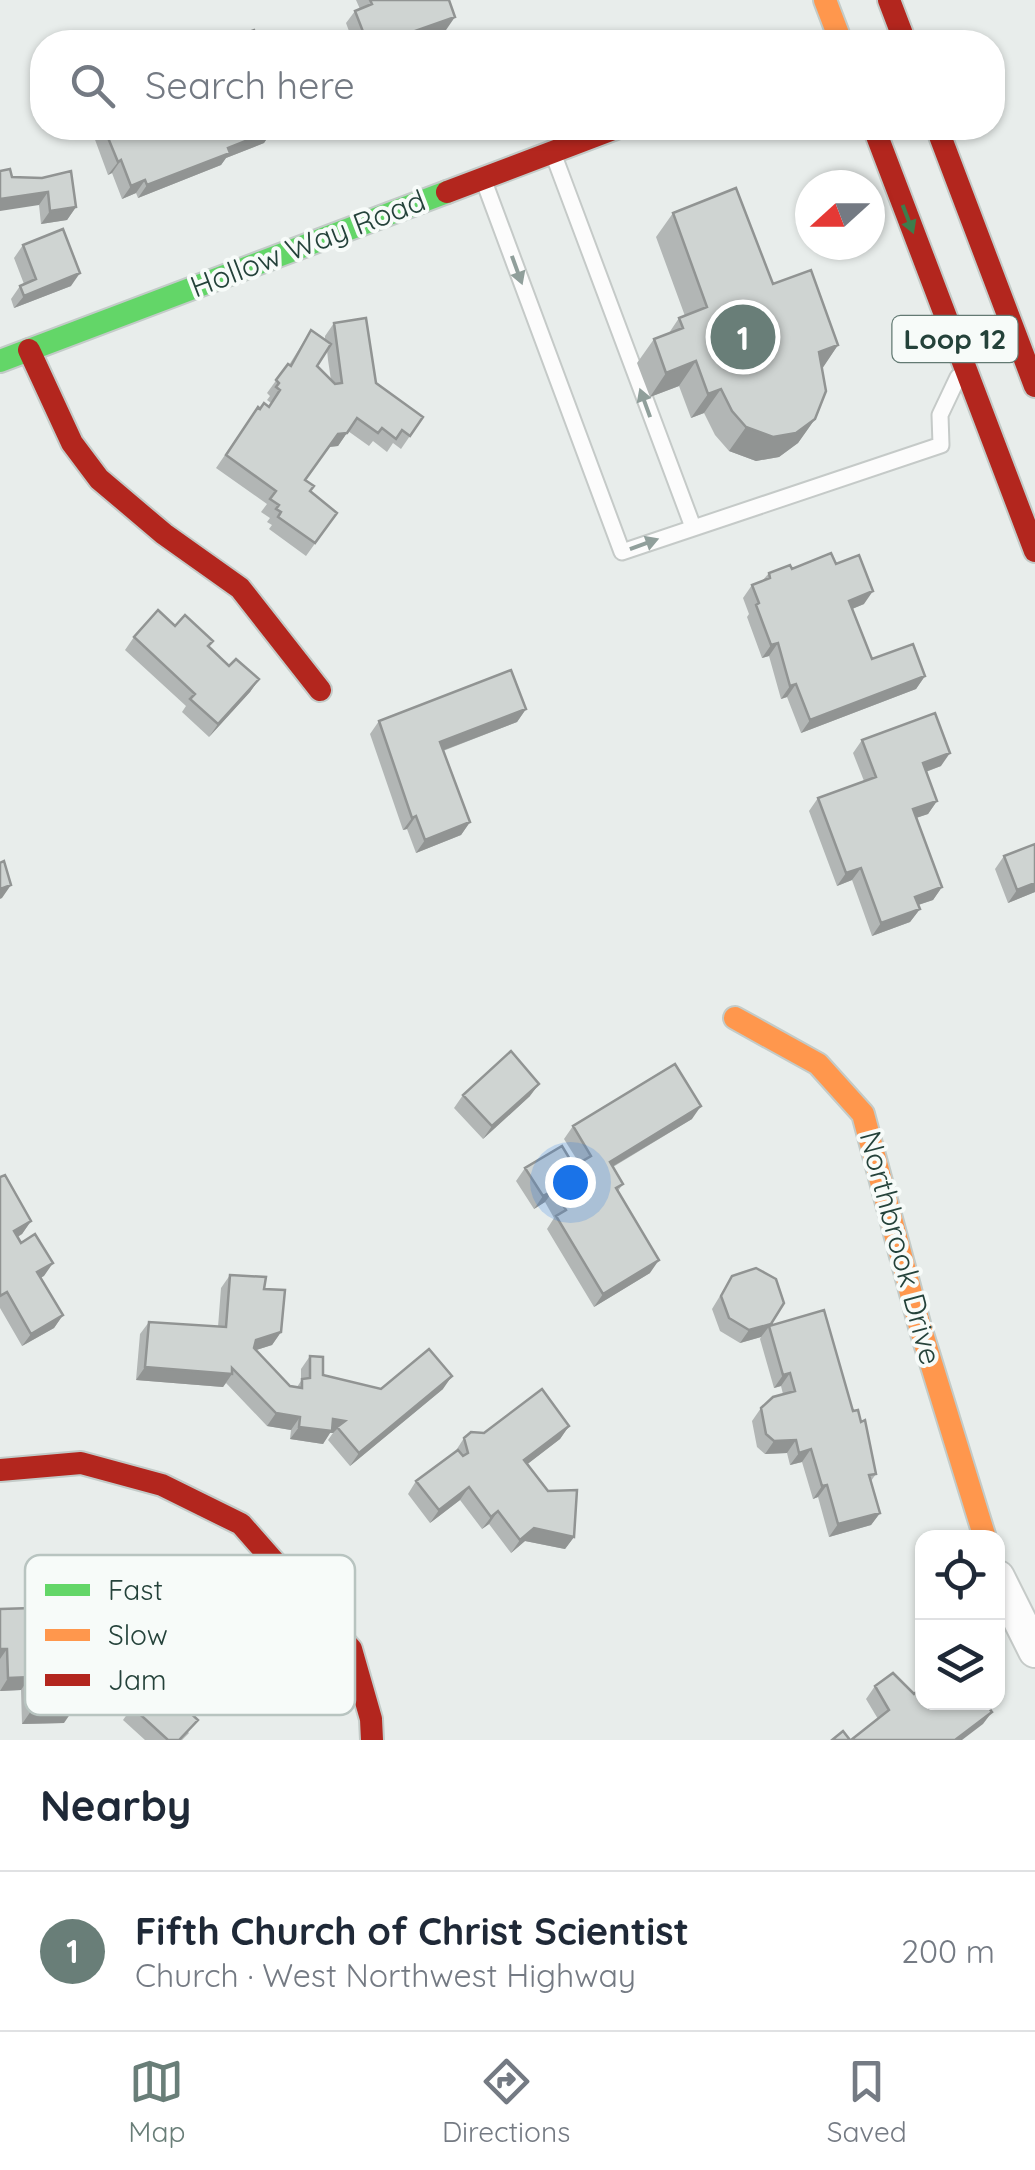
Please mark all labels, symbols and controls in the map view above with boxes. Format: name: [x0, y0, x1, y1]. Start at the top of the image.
search box: [30, 30, 1005, 140]
icon: search: [65, 58, 120, 113]
text: Search here: [145, 61, 355, 109]
north arrow: [795, 170, 885, 260]
street label: Hollow Way Road: [185, 181, 431, 305]
one-way arrow: [901, 204, 917, 234]
one-way arrow: [510, 255, 525, 285]
pin: 1: [710, 300, 776, 374]
road number: Loop 12: [892, 316, 1018, 362]
one-way arrow: [637, 388, 653, 418]
one-way arrow: [630, 536, 660, 551]
street label: Northbrook Drive: [851, 1127, 950, 1369]
your location: [545, 1157, 596, 1208]
map controls: [915, 1530, 1005, 1710]
button: locate: [915, 1530, 1005, 1620]
legend: [25, 1555, 355, 1715]
text: Fast: [108, 1572, 163, 1607]
text: Slow: [108, 1617, 168, 1652]
button: layers: [915, 1620, 1005, 1710]
text: Jam: [108, 1662, 167, 1697]
text: Nearby: [40, 1779, 191, 1832]
text: Fifth Church of Christ Scientist: [135, 1907, 689, 1955]
text: 1: [66, 1931, 79, 1971]
text: 200 m: [901, 1931, 995, 1971]
text: Church · West Northwest Highway: [135, 1955, 636, 1995]
tab: Map: [128, 2054, 185, 2149]
tab: Directions: [442, 2054, 570, 2149]
tab: Saved: [827, 2054, 907, 2149]

